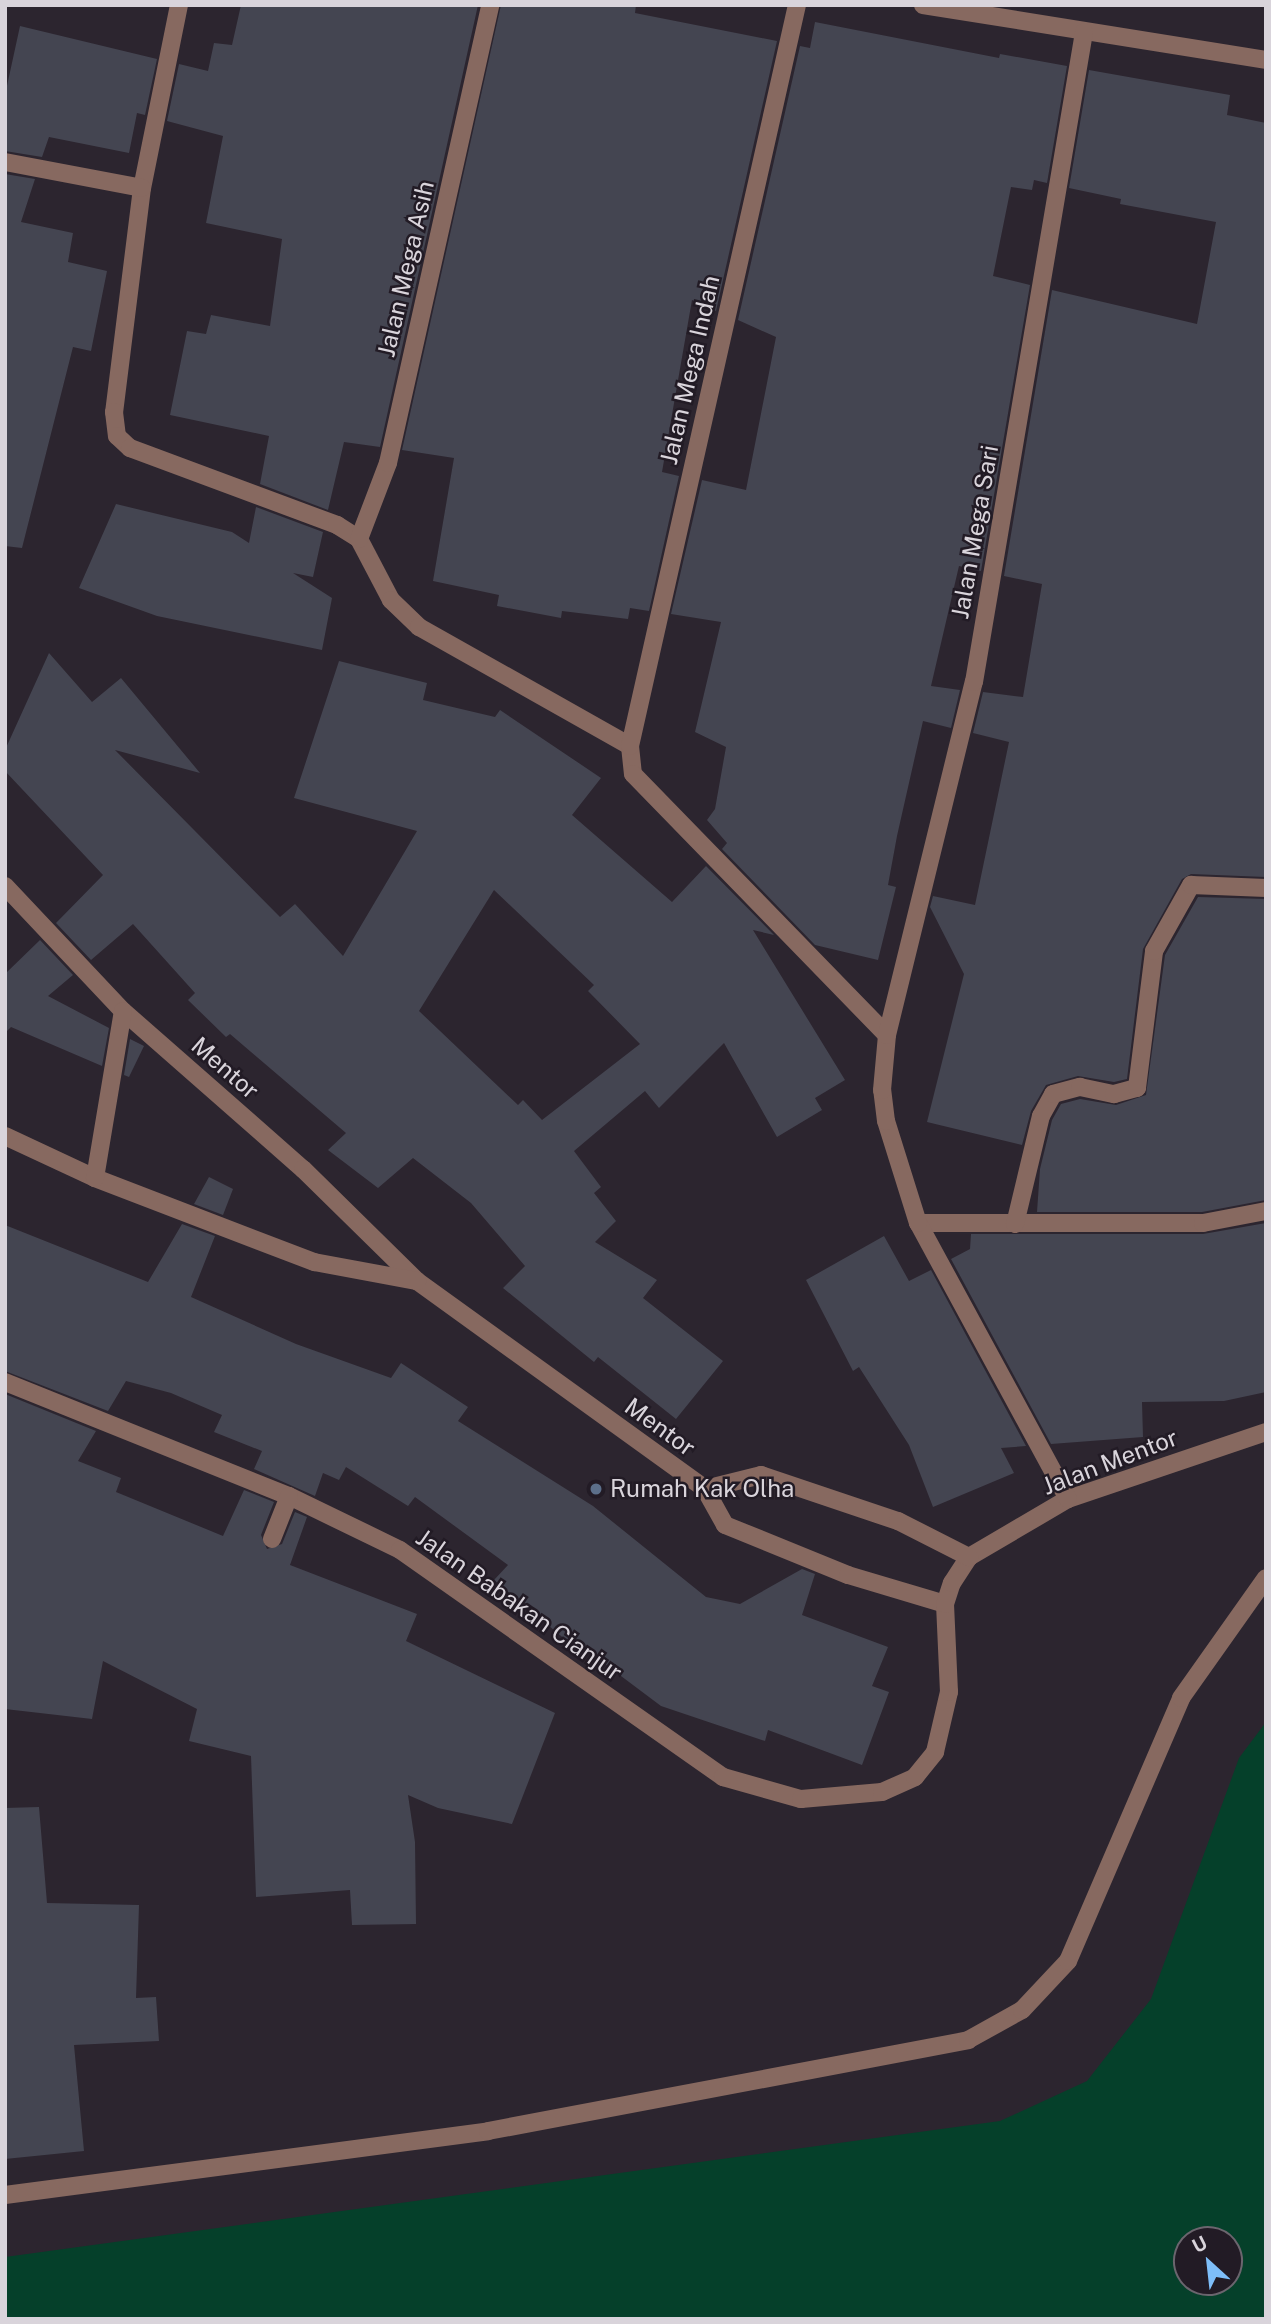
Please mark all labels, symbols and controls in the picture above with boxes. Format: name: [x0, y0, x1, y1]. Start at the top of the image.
street label: Jalan Mega Asih: [372, 178, 440, 360]
street label: Jalan Mega Indah: [654, 273, 726, 467]
street label: Jalan Mega Sari: [946, 443, 1004, 621]
street label: Mentor: [185, 1031, 265, 1105]
street label: Mentor: [619, 1392, 701, 1462]
street label: Jalan Mentor: [1038, 1423, 1182, 1501]
place label: Rumah Kak Olha: [610, 1475, 794, 1503]
marker: Rumah Kak Olha: [588, 1481, 604, 1497]
street label: Jalan Babakan Cianjur: [410, 1523, 628, 1687]
north arrow: [1173, 2226, 1243, 2296]
text: U: [1188, 2231, 1210, 2257]

